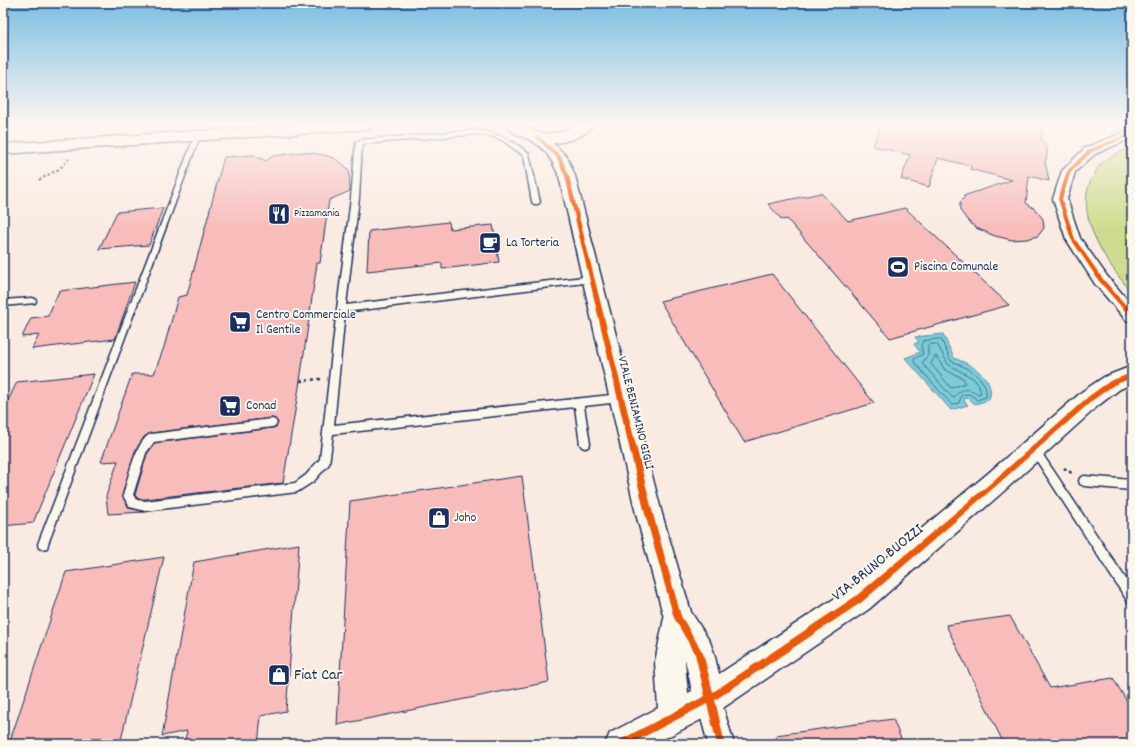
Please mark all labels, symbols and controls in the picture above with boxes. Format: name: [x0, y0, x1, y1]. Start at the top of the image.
restaurant icon: Pizzamania: [266, 201, 292, 227]
place label: Pizzamania: [294, 206, 340, 222]
cafe icon: La Torteria: [477, 230, 503, 256]
place label: La Torteria: [506, 234, 560, 253]
sports icon: Piscina Comunale: [885, 254, 911, 280]
place label: Piscina Comunale: [914, 258, 998, 277]
place label: Centro Commerciale Il Gentile: [256, 306, 356, 340]
supermarket icon: Centro Commerciale Il Gentile: [227, 309, 253, 335]
street label: VIALE BENIAMINO GIGLI: [612, 354, 658, 472]
supermarket icon: Conad: [217, 393, 243, 419]
place label: Conad: [246, 397, 276, 416]
shop icon: Joho: [426, 505, 452, 531]
place label: Joho: [454, 509, 476, 528]
street label: VIA BRUNO BUOZZI: [827, 519, 929, 607]
shop icon: Fiat Car: [266, 662, 292, 688]
place label: Fiat Car: [294, 664, 343, 687]

